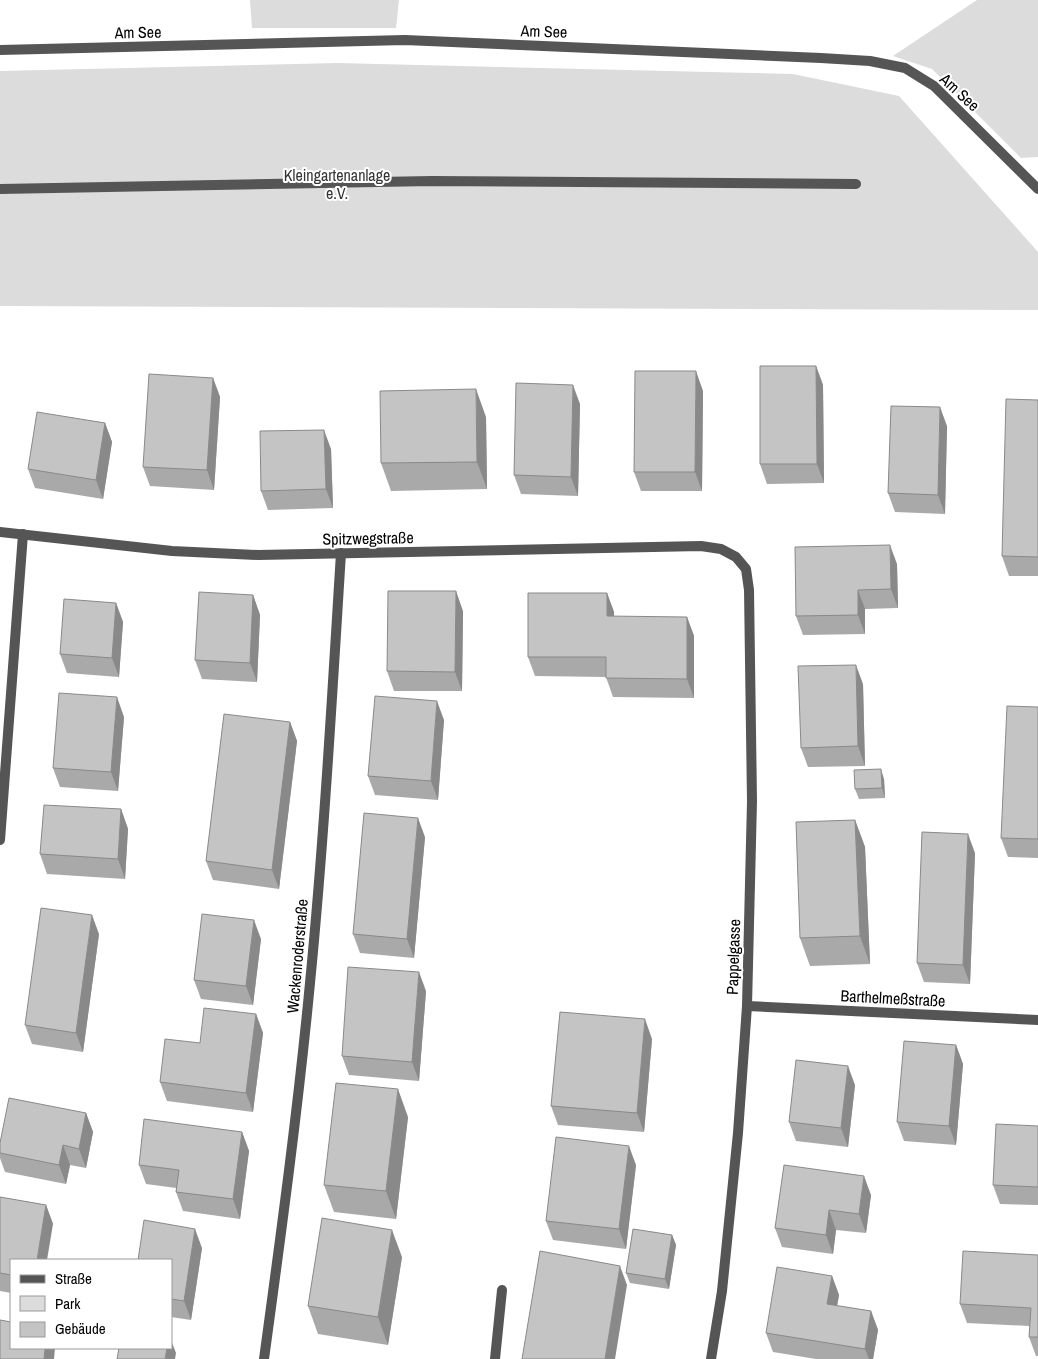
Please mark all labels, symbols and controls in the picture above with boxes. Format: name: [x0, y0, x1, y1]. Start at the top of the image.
street label: Am See: [519, 19, 568, 43]
street label: Am See: [113, 21, 162, 43]
street label: Am See: [935, 67, 985, 116]
park label: Kleingartenanlage e.V.: [284, 164, 390, 204]
street label: Spitzwegstraße: [322, 526, 414, 550]
street label: Wackenroderstraße: [281, 898, 313, 1014]
street label: Pappelgasse: [721, 919, 745, 995]
street label: Barthelmeßstraße: [840, 984, 946, 1012]
legend: [10, 1259, 172, 1349]
text: Straße: [55, 1268, 92, 1289]
text: Park: [55, 1293, 81, 1314]
text: Gebäude: [55, 1318, 106, 1339]

